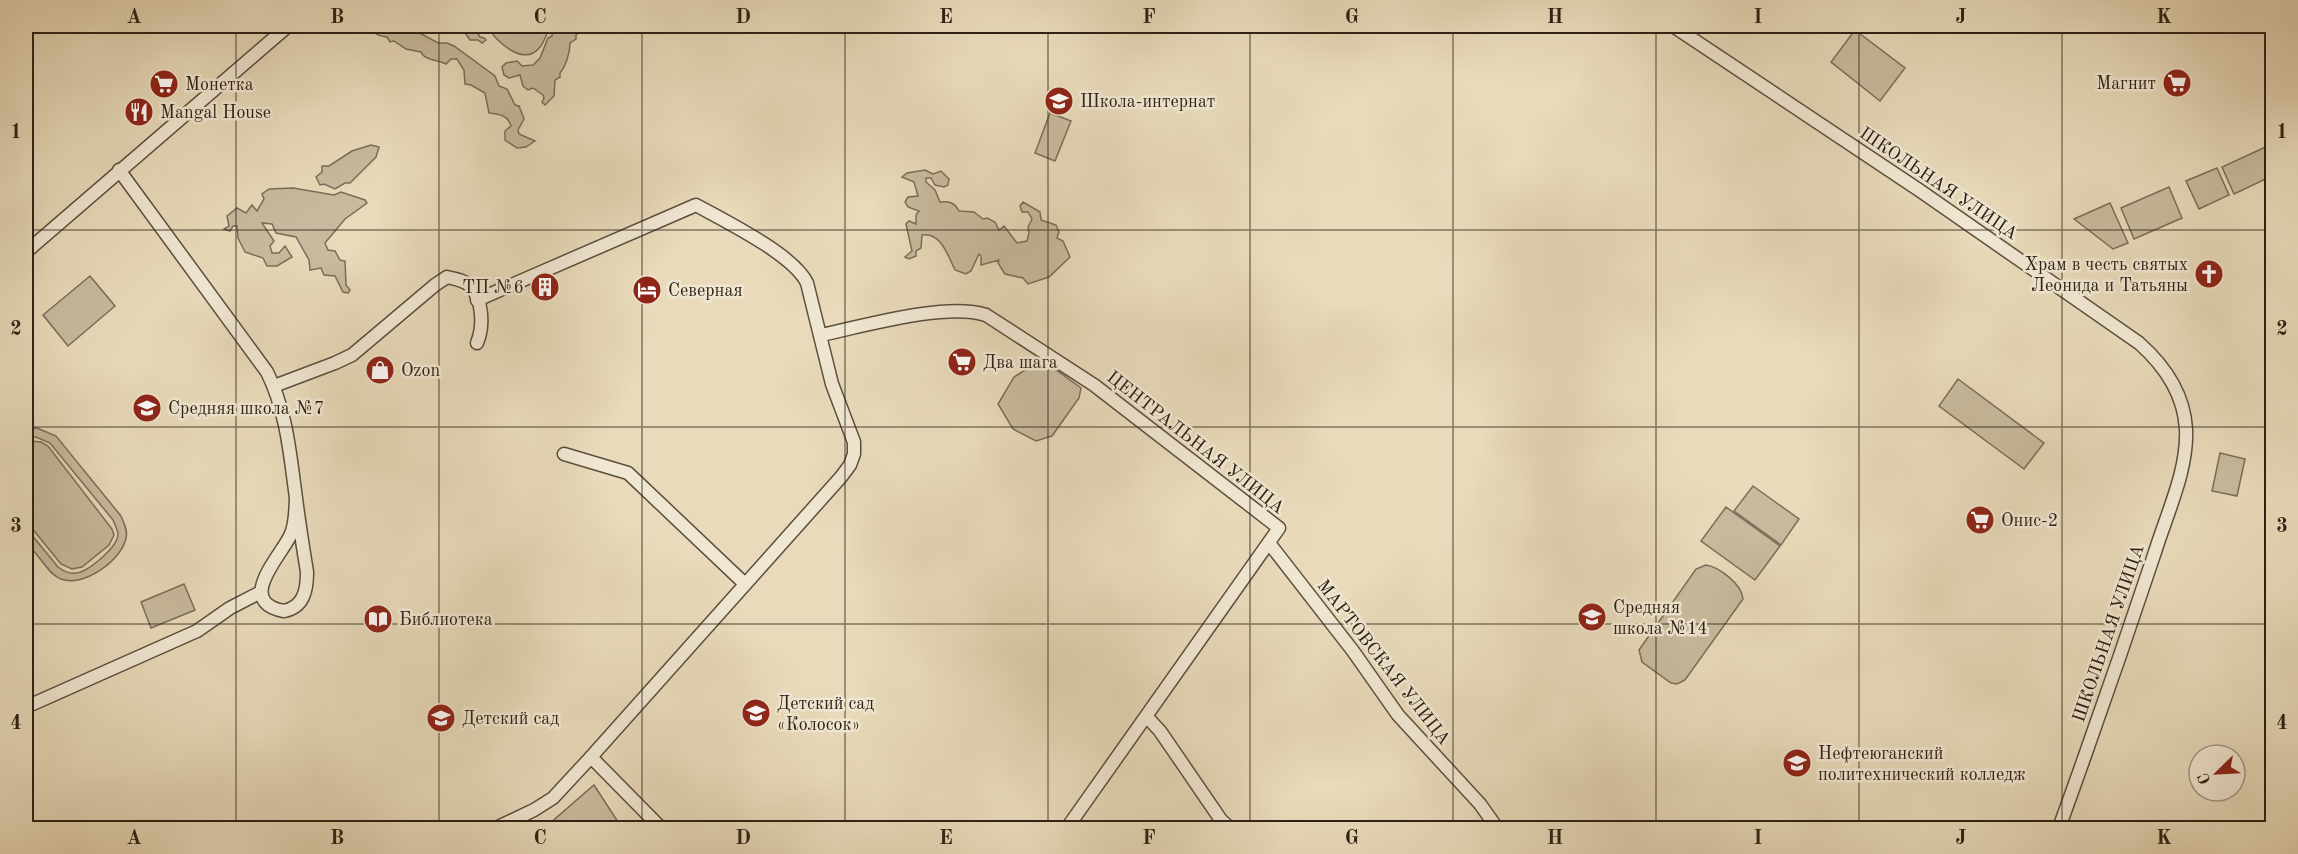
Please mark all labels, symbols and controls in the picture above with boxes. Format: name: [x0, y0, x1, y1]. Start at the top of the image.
text: A: [126, 8, 142, 28]
text: B: [330, 8, 344, 28]
text: C: [533, 8, 547, 28]
text: D: [735, 8, 751, 28]
text: E: [939, 8, 953, 28]
text: F: [1142, 8, 1156, 28]
text: G: [1345, 8, 1359, 28]
text: H: [1547, 8, 1563, 28]
text: I: [1754, 8, 1762, 28]
text: J: [1956, 8, 1967, 28]
text: K: [2156, 8, 2172, 28]
supermarket icon: Магнит: [2161, 67, 2193, 99]
supermarket icon: Монетка: [148, 68, 180, 100]
place label: Магнит: [2096, 75, 2156, 93]
place label: Монетка: [185, 76, 254, 94]
school or university icon: Школа-интернат: [1043, 85, 1075, 117]
place label: Школа-интернат: [1080, 93, 1215, 111]
restaurant icon: Mangal House: [123, 96, 155, 128]
place label: Mangal House: [160, 104, 271, 122]
text: 1: [10, 123, 22, 143]
text: 1: [2276, 123, 2288, 143]
street label: ШКОЛЬНАЯ УЛИЦА: [1856, 124, 2021, 244]
place label: Храм в честь святых Леонида и Татьяны: [2025, 256, 2188, 295]
church icon: Храм в честь святых Леонида и Татьяны: [2193, 258, 2225, 290]
building icon: ТП №6: [529, 271, 561, 303]
hotel icon: Северная: [631, 274, 663, 306]
place label: ТП №6: [462, 279, 524, 297]
place label: Северная: [668, 282, 743, 300]
text: 2: [10, 320, 22, 340]
text: 2: [2276, 320, 2288, 340]
supermarket icon: Два шага: [946, 346, 978, 378]
shop icon: Ozon: [364, 354, 396, 386]
place label: Два шага: [983, 354, 1058, 372]
place label: Ozon: [401, 362, 440, 380]
street label: ЦЕНТРАЛЬНАЯ УЛИЦА: [1103, 368, 1288, 518]
school or university icon: Средняя школа №7: [131, 392, 163, 424]
place label: Средняя школа №7: [168, 400, 324, 418]
supermarket icon: Онис-2: [1964, 504, 1996, 536]
place label: Онис-2: [2001, 512, 2058, 530]
text: 3: [10, 517, 22, 537]
text: 3: [2276, 517, 2288, 537]
street label: ШКОЛЬНАЯ УЛИЦА: [2070, 542, 2148, 725]
street label: МАРТОВСКАЯ УЛИЦА: [1313, 577, 1453, 749]
place label: Средняя школа №14: [1613, 599, 1708, 638]
school or university icon: Средняя школа №14: [1576, 601, 1608, 633]
library icon: Библиотека: [362, 603, 394, 635]
place label: Библиотека: [399, 611, 493, 629]
place label: Детский сад «Колосок»: [777, 695, 874, 734]
school or university icon: Детский сад «Колосок»: [740, 697, 772, 729]
school or university icon: Детский сад: [425, 702, 457, 734]
place label: Детский сад: [462, 710, 559, 728]
text: 4: [10, 714, 22, 734]
text: 4: [2276, 714, 2288, 734]
north arrow: [2187, 743, 2247, 803]
place label: Нефтеюганский политехнический колледж: [1818, 745, 2026, 784]
school or university icon: Нефтеюганский политехнический колледж: [1781, 747, 1813, 779]
text: С: [2196, 770, 2215, 786]
text: A: [126, 829, 142, 849]
text: B: [330, 829, 344, 849]
text: C: [533, 829, 547, 849]
text: D: [735, 829, 751, 849]
text: E: [939, 829, 953, 849]
text: F: [1142, 829, 1156, 849]
text: G: [1345, 829, 1359, 849]
text: H: [1547, 829, 1563, 849]
text: I: [1754, 829, 1762, 849]
text: J: [1956, 829, 1967, 849]
text: K: [2156, 829, 2172, 849]

